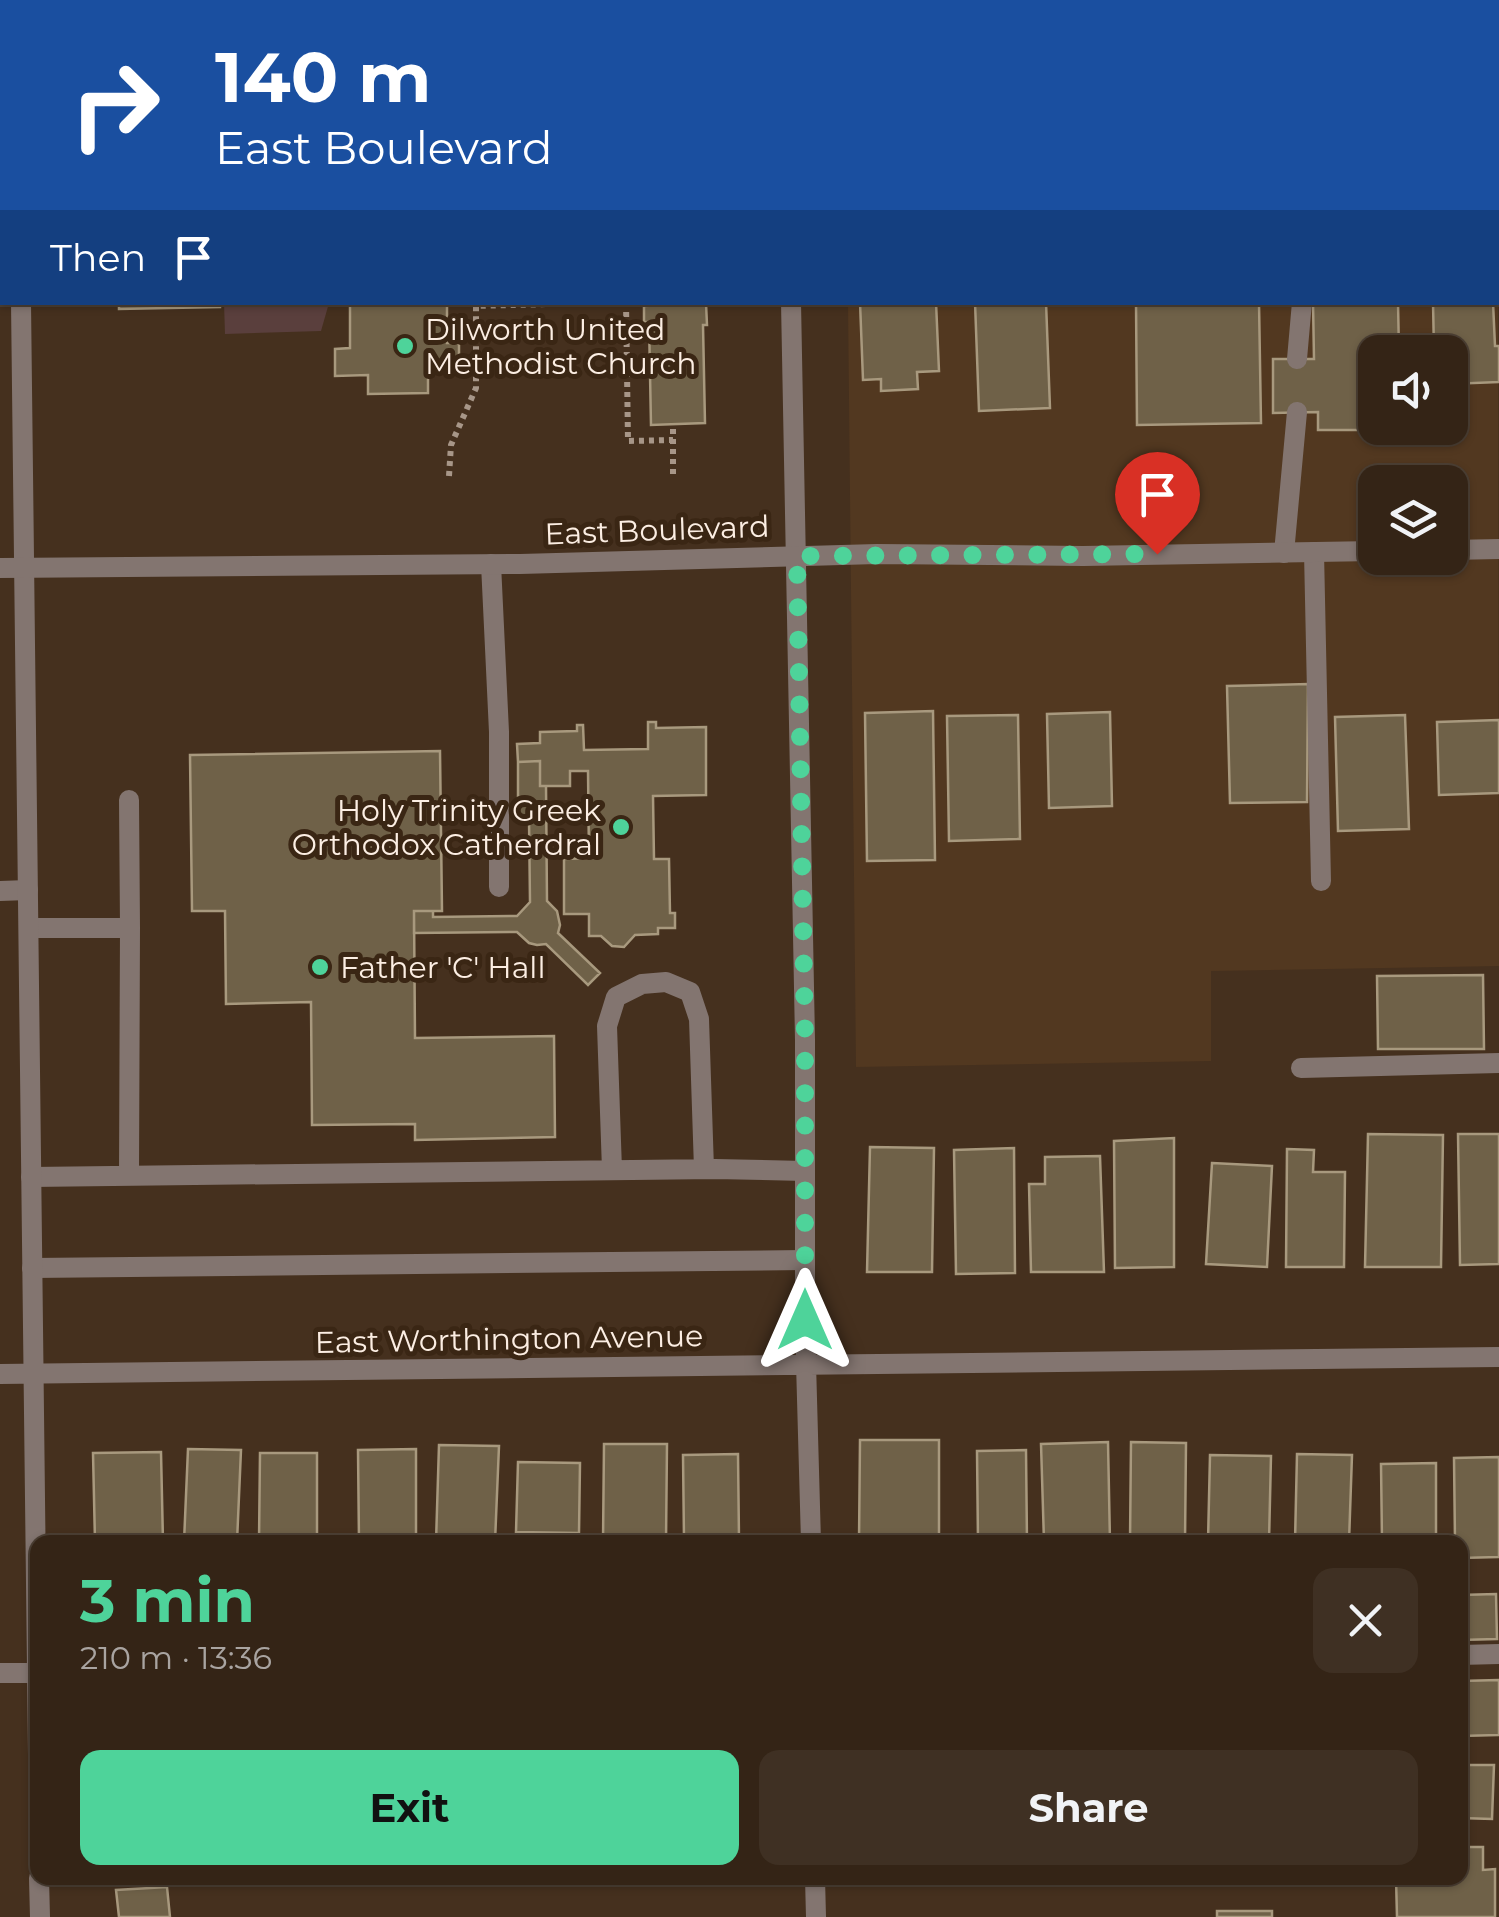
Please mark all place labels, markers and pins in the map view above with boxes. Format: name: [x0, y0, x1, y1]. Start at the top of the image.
place label: Dilworth United Methodist Church: [425, 311, 696, 382]
marker: Dilworth United Methodist Church: [394, 335, 416, 357]
pin: [1115, 452, 1200, 555]
place label: Holy Trinity Greek Orthodox Catherdral: [292, 792, 601, 863]
marker: Holy Trinity Greek Orthodox Catherdral: [610, 816, 632, 838]
place label: Father 'C' Hall: [340, 949, 546, 986]
marker: Father 'C' Hall: [309, 956, 331, 978]

